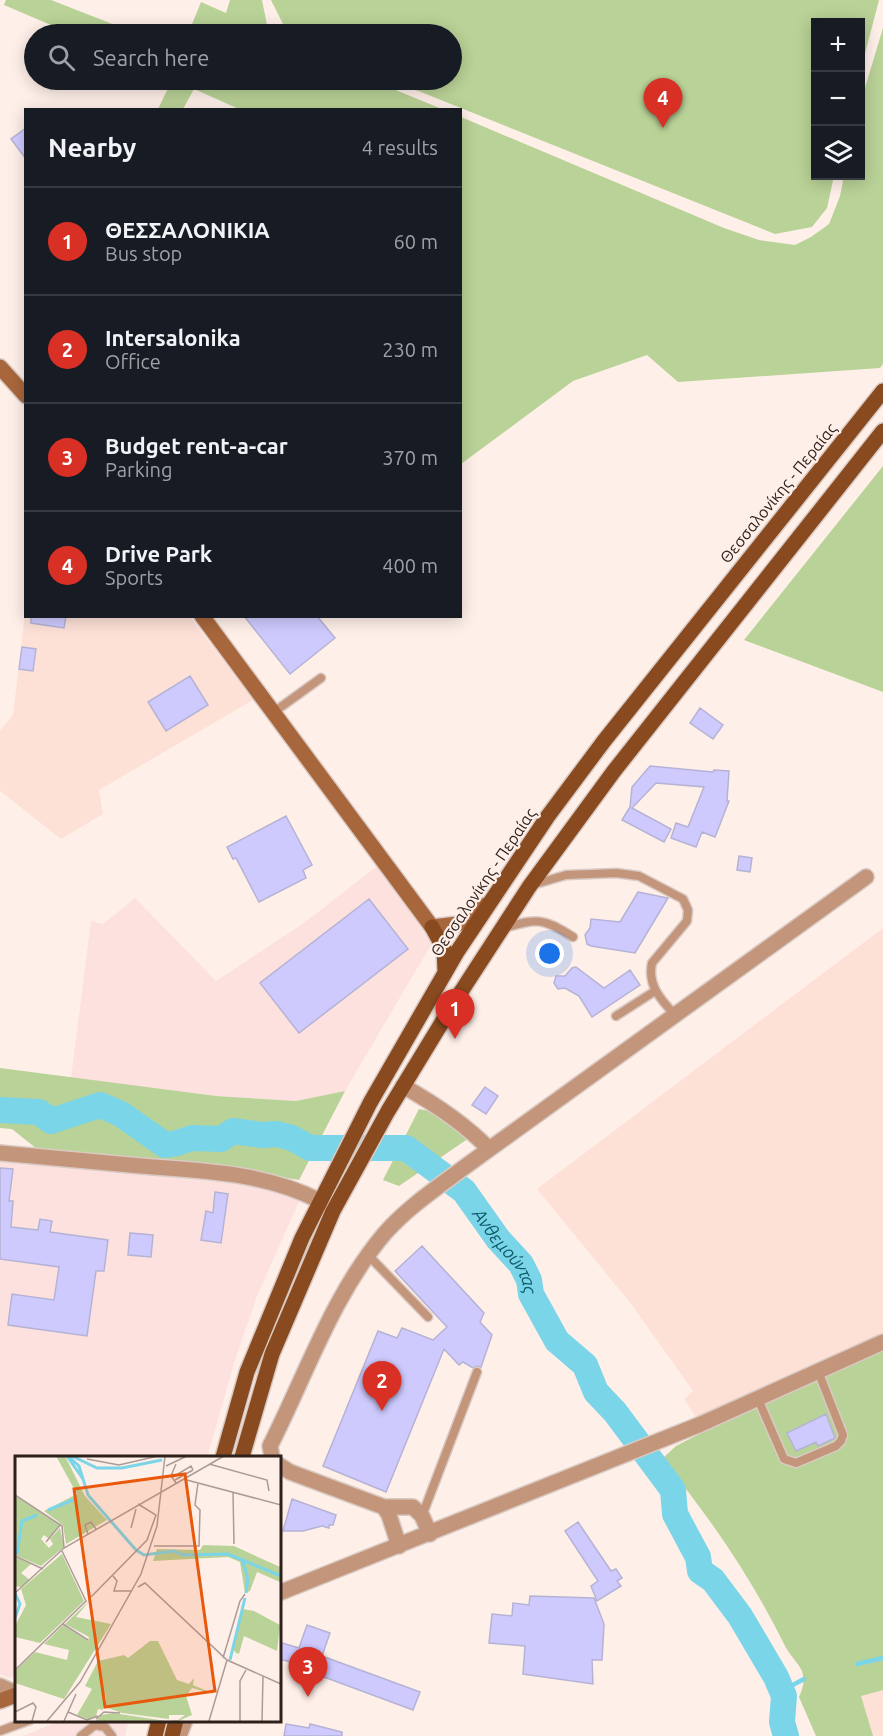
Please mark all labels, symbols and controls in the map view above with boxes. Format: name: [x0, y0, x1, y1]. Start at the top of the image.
map controls: [811, 18, 865, 180]
button: +: [811, 18, 865, 72]
search box: [24, 24, 462, 90]
icon: search: [45, 41, 78, 74]
text: Search here: [93, 45, 209, 70]
button: −: [811, 72, 865, 126]
pin: 4: [644, 78, 682, 128]
button: layers: [811, 126, 865, 180]
text: Nearby: [48, 133, 136, 162]
text: 4 results: [362, 136, 438, 159]
text: ΘΕΣΣΑΛΟΝΙΚΙΑ: [105, 217, 270, 242]
text: 1: [62, 230, 73, 253]
text: 60 m: [394, 230, 438, 253]
text: Bus stop: [105, 242, 182, 265]
text: Intersalonika: [105, 325, 241, 350]
text: 2: [62, 338, 73, 361]
text: 230 m: [382, 338, 438, 361]
text: Office: [105, 350, 161, 373]
street label: Θεσσαλονίκης - Περαίας: [716, 419, 841, 567]
text: Budget rent-a-car: [105, 433, 288, 458]
text: 3: [62, 446, 73, 469]
text: 370 m: [382, 446, 438, 469]
text: Parking: [105, 458, 173, 481]
text: Drive Park: [105, 541, 212, 566]
text: 4: [62, 554, 73, 577]
text: 400 m: [382, 554, 438, 577]
text: Sports: [105, 566, 163, 589]
street label: Θεσσαλονίκης - Περαίας: [427, 805, 540, 960]
your location: [535, 939, 564, 968]
pin: 1: [436, 990, 474, 1039]
water label: Ανθεμούντας: [469, 1203, 541, 1296]
pin: 2: [362, 1362, 401, 1411]
inset map: [15, 1456, 280, 1721]
pin: 3: [288, 1648, 328, 1697]

